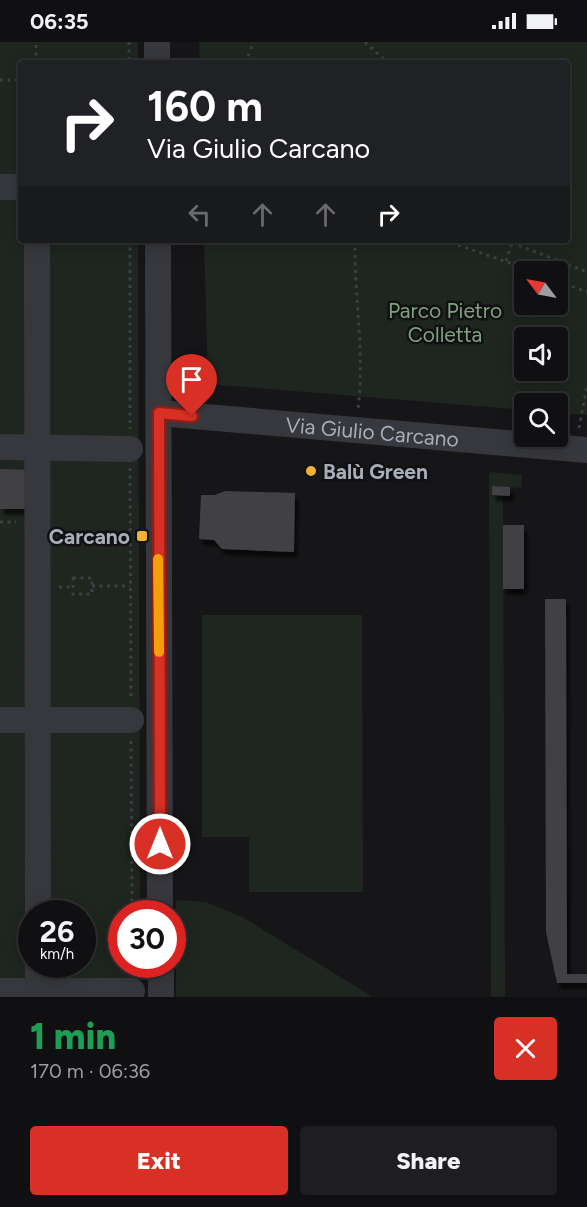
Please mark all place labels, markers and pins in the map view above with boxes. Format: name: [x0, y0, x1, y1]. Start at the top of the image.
pin: [166, 354, 217, 416]
place label: Balù Green: [323, 459, 428, 484]
marker: Balù Green: [304, 464, 318, 478]
place label: Carcano: [49, 524, 130, 549]
marker: Carcano: [135, 529, 149, 543]

